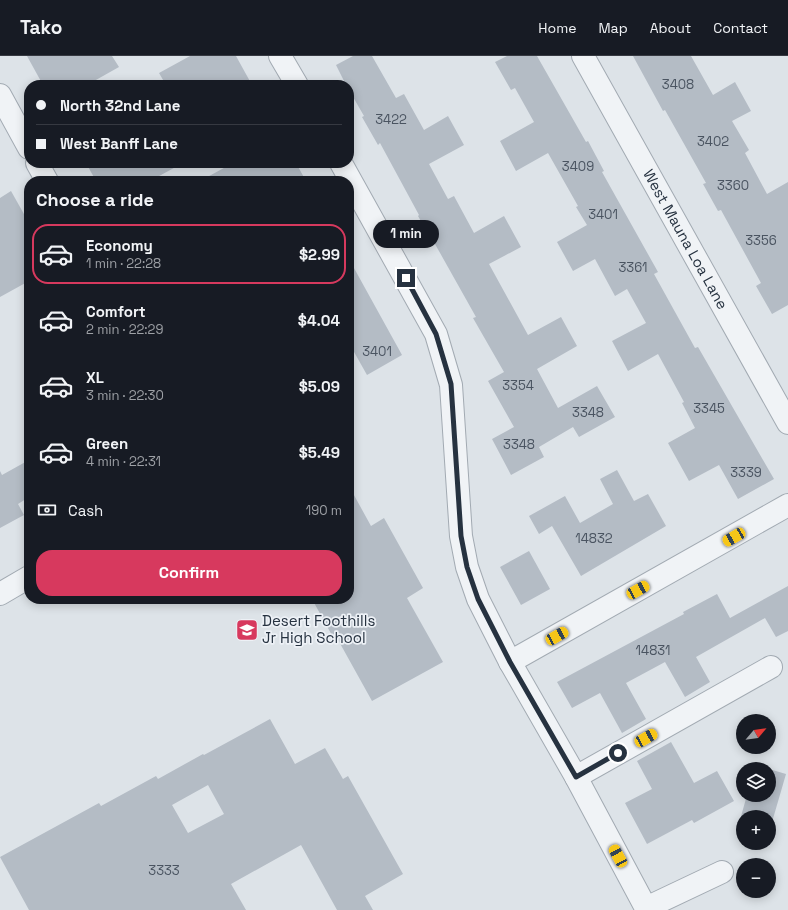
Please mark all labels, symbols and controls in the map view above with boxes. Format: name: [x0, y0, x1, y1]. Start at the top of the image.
text: Tako: [20, 15, 62, 40]
text: Home: [538, 19, 576, 37]
text: Map: [598, 19, 628, 37]
text: About: [650, 19, 691, 37]
text: Contact: [713, 19, 768, 37]
house number: 3408: [662, 76, 694, 93]
text: North 32nd Lane: [60, 96, 180, 115]
house number: 3422: [375, 111, 407, 128]
house number: 3402: [697, 133, 729, 150]
text: West Banff Lane: [60, 134, 178, 153]
house number: 3409: [562, 158, 594, 175]
street label: West Mauna Loa Lane: [639, 166, 733, 313]
house number: 3360: [717, 177, 749, 194]
text: Choose a ride: [36, 188, 154, 211]
house number: 3401: [588, 206, 618, 223]
callout: 1 min: [373, 220, 439, 248]
text: 1 min: [390, 225, 422, 242]
house number: 3356: [745, 232, 777, 249]
icon: car: [38, 236, 74, 272]
text: Economy: [86, 236, 153, 255]
text: $2.99: [299, 245, 340, 264]
text: 1 min · 22:28: [86, 255, 161, 272]
house number: 3361: [618, 259, 648, 276]
route end: [397, 269, 415, 287]
icon: car: [38, 302, 74, 338]
text: Comfort: [86, 302, 146, 321]
text: $4.04: [298, 311, 340, 330]
text: 2 min · 22:29: [86, 321, 163, 338]
house number: 3401: [362, 343, 392, 360]
icon: car: [38, 368, 74, 404]
text: XL: [86, 368, 104, 387]
text: $5.09: [299, 377, 340, 396]
house number: 3354: [502, 377, 534, 394]
text: 3 min · 22:30: [86, 387, 164, 404]
house number: 3345: [693, 400, 725, 417]
house number: 3348: [572, 404, 604, 421]
icon: car: [38, 434, 74, 470]
text: Green: [86, 434, 128, 453]
house number: 3348: [503, 436, 535, 453]
text: $5.49: [299, 443, 340, 462]
text: 4 min · 22:31: [86, 453, 161, 470]
house number: 3339: [730, 464, 762, 481]
icon: cash: [36, 499, 58, 521]
text: Cash: [68, 501, 103, 520]
text: 190 m: [306, 502, 342, 519]
car: [721, 526, 747, 548]
house number: 14832: [575, 530, 613, 547]
button: Confirm: [36, 550, 342, 596]
car: [625, 579, 651, 601]
place label: Desert Foothills Jr High School: [262, 611, 375, 647]
school or university icon: Desert Foothills Jr High School: [234, 617, 260, 643]
car: [544, 625, 570, 647]
house number: 14831: [636, 642, 670, 659]
north arrow: [736, 714, 776, 754]
map controls: [736, 714, 776, 898]
car: [633, 727, 659, 749]
route start: [609, 744, 627, 762]
button: layers: [736, 762, 776, 802]
button: +: [736, 810, 776, 850]
car: [607, 843, 629, 869]
button: −: [736, 858, 776, 898]
house number: 3333: [148, 862, 180, 879]

